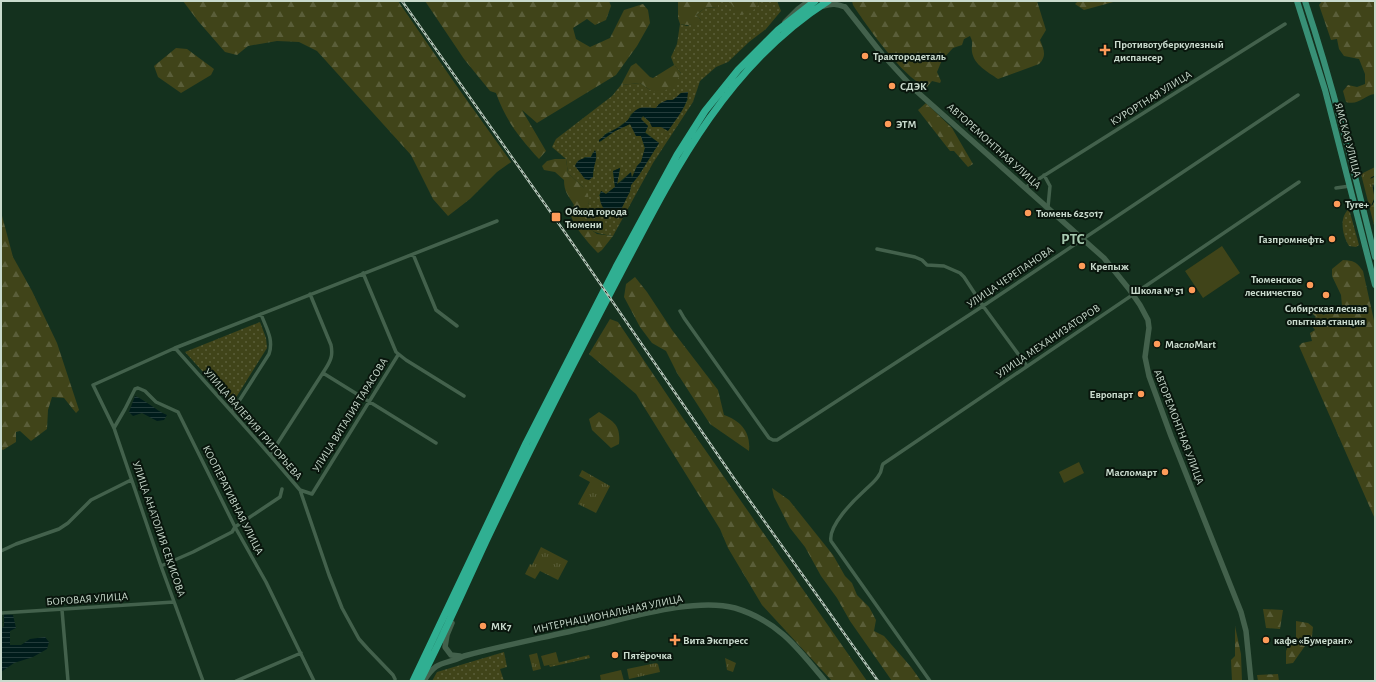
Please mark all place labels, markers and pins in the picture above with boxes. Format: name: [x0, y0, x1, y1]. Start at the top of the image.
place label: Противотуберкулезный диспансер: [1114, 39, 1224, 63]
marker: Противотуберкулезный диспансер: [1099, 44, 1111, 56]
marker: Трактородеталь: [860, 51, 870, 61]
place label: Трактородеталь: [873, 51, 947, 62]
marker: СДЭК: [887, 81, 897, 91]
place label: СДЭК: [900, 81, 927, 92]
marker: ЭТМ: [883, 119, 893, 129]
place label: ЭТМ: [896, 119, 917, 130]
marker: Tyre+: [1332, 199, 1342, 209]
place label: Tyre+: [1345, 199, 1370, 210]
place label: Обход города Тюмени: [565, 206, 627, 230]
marker: Тюмень 625017: [1023, 208, 1033, 218]
place label: Тюмень 625017: [1036, 208, 1103, 219]
marker: Обход города Тюмени: [550, 211, 562, 223]
place label: Газпромнефть: [1259, 234, 1325, 245]
marker: Газпромнефть: [1327, 234, 1337, 244]
marker: Крепыж: [1077, 261, 1087, 271]
place label: Крепыж: [1090, 261, 1129, 272]
place label: Тюменское лесничество: [1245, 274, 1303, 298]
marker: Тюменское лесничество: [1305, 280, 1315, 290]
place label: Школа № 51: [1130, 285, 1184, 296]
marker: Школа № 51: [1187, 285, 1197, 295]
marker: Сибирская лесная опытная станция: [1321, 290, 1331, 300]
place label: Сибирская лесная опытная станция: [1285, 303, 1367, 327]
marker: МаслоMart: [1152, 339, 1162, 349]
place label: МаслоMart: [1165, 339, 1216, 350]
place label: Европарт: [1090, 389, 1134, 400]
marker: Европарт: [1136, 389, 1146, 399]
place label: Масломарт: [1106, 467, 1158, 478]
marker: Масломарт: [1160, 467, 1170, 477]
marker: МК7: [478, 621, 488, 631]
place label: МК7: [491, 621, 512, 632]
marker: Вита Экспресс: [670, 635, 680, 645]
place label: Вита Экспресс: [683, 635, 749, 646]
marker: кафе «Бумеранг»: [1261, 635, 1271, 645]
place label: кафе «Бумеранг»: [1274, 635, 1353, 646]
marker: Пятёрочка: [610, 650, 620, 660]
place label: Пятёрочка: [623, 650, 672, 661]

